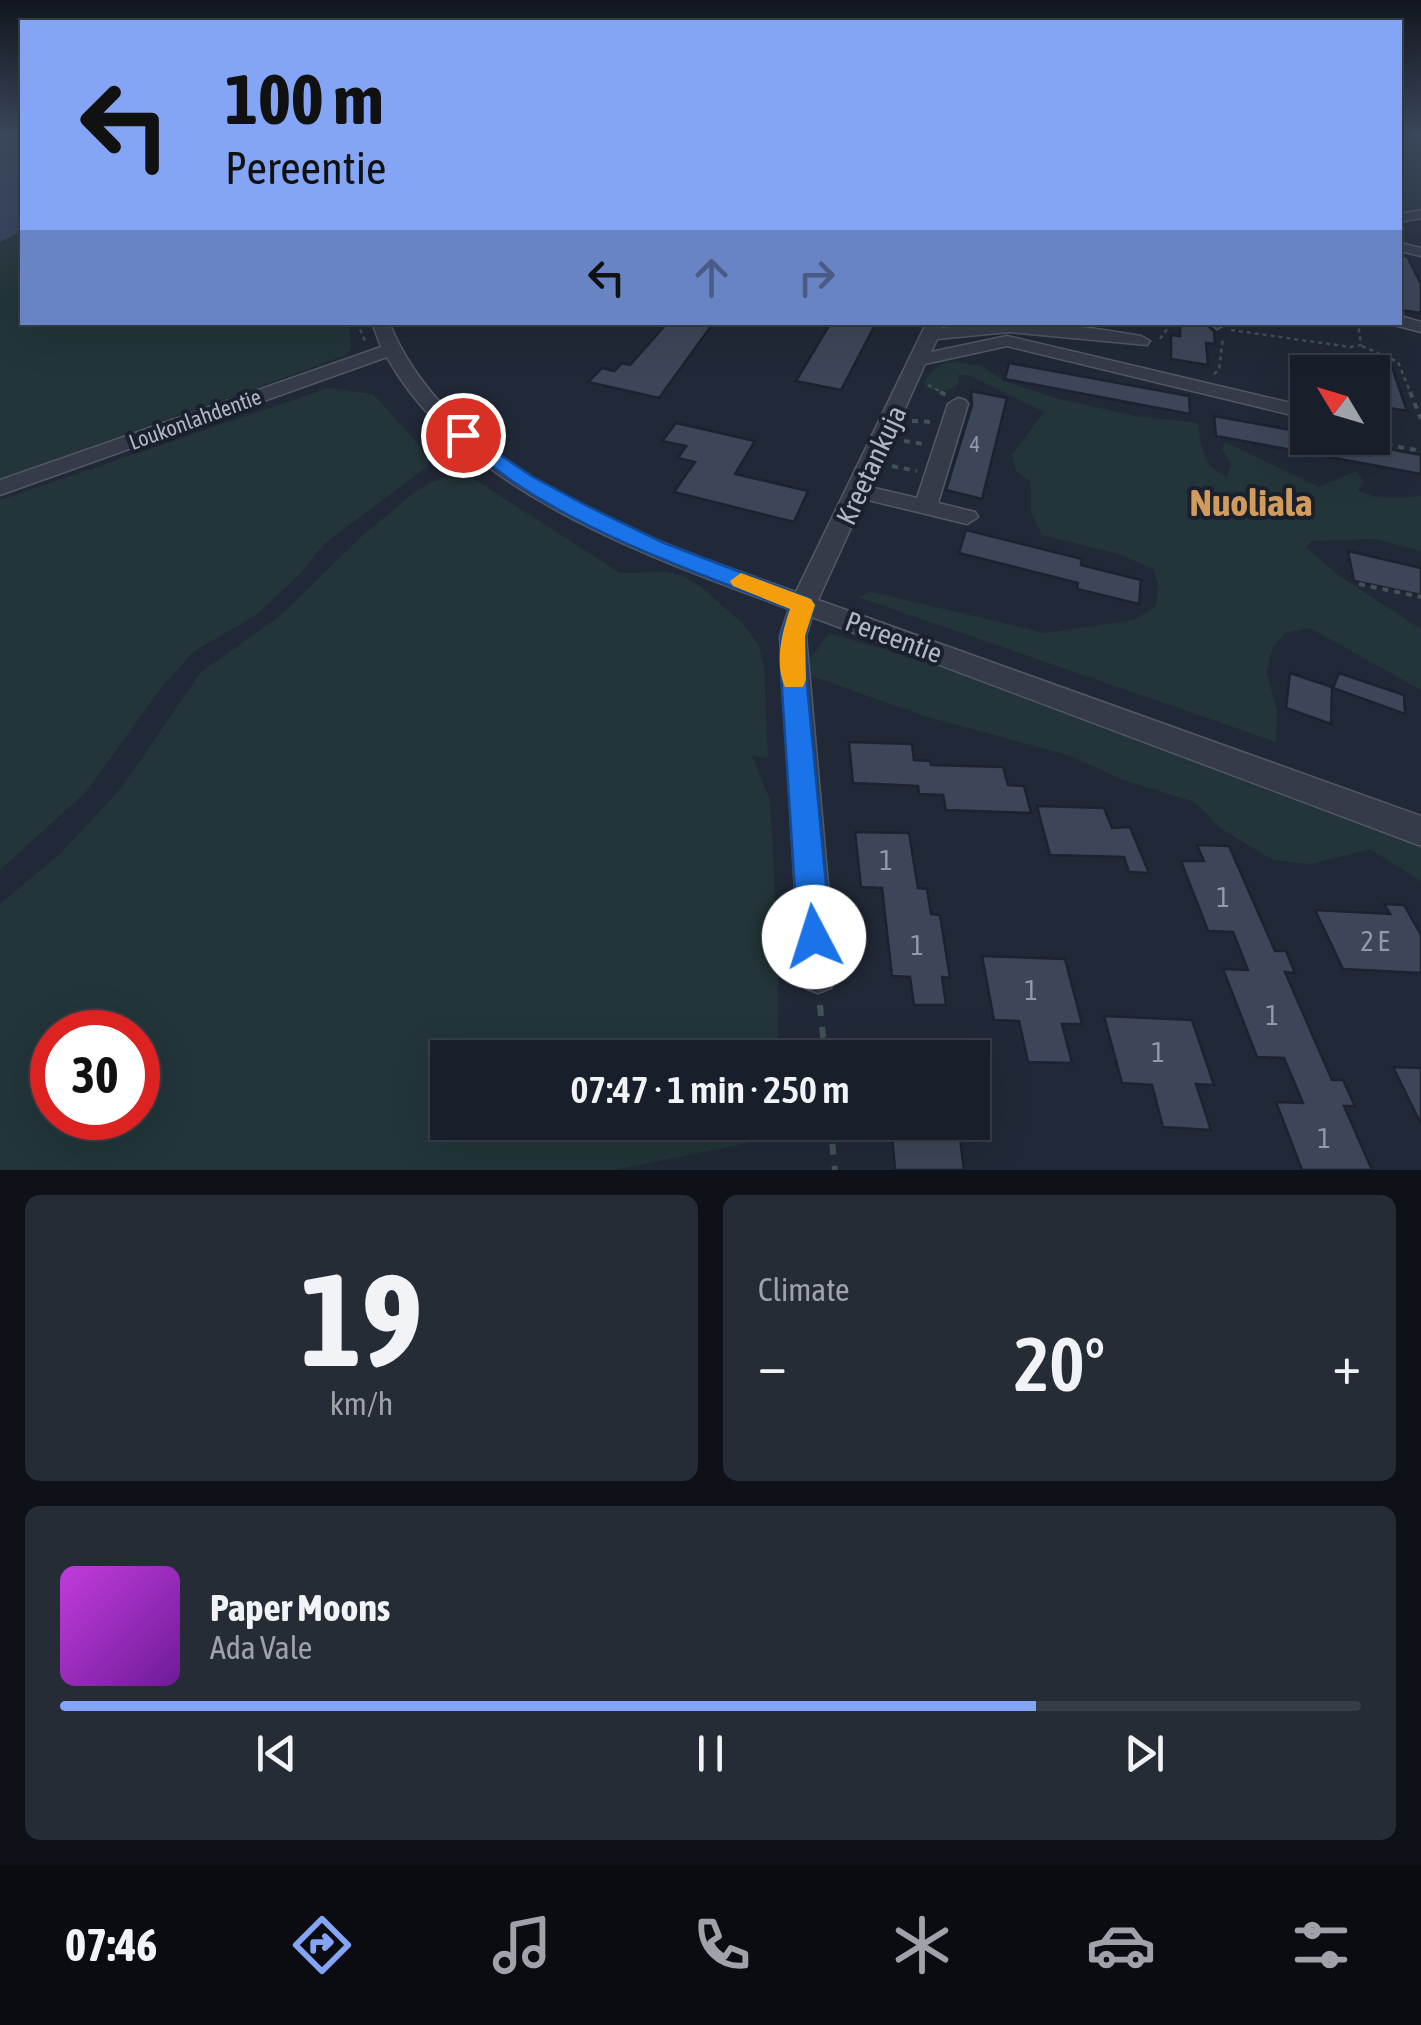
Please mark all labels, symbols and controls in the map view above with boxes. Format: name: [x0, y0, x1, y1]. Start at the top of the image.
text: 100 m: [225, 59, 384, 139]
icon: left: [60, 60, 190, 190]
text: Pereentie: [225, 142, 387, 194]
icon: left: [579, 250, 634, 305]
icon: ahead: [684, 250, 739, 305]
icon: right: [789, 250, 844, 305]
north arrow: [1290, 355, 1390, 455]
map controls: [1290, 355, 1390, 455]
street label: Loukonlahdentie: [125, 383, 265, 455]
pin: [421, 393, 506, 478]
street label: Kreetankuja: [830, 401, 912, 529]
icon: arrive: [436, 408, 491, 463]
house number: 4: [970, 431, 980, 457]
district label: Nuoliala: [1190, 481, 1312, 524]
street label: Pereentie: [841, 605, 947, 669]
house number: 1: [879, 844, 893, 876]
house number: 1: [1216, 881, 1230, 913]
position arrow: [762, 885, 866, 989]
house number: 2 E: [1361, 925, 1390, 957]
house number: 1: [910, 929, 924, 961]
house number: 1: [1024, 974, 1038, 1006]
house number: 1: [1265, 999, 1279, 1031]
speed limit sign: 30: [30, 1010, 160, 1140]
house number: 1: [1151, 1036, 1165, 1068]
text: 07:47 · 1 min · 250 m: [570, 1068, 850, 1111]
house number: 1: [1317, 1122, 1331, 1154]
text: 19: [300, 1245, 423, 1394]
text: Climate: [758, 1271, 850, 1308]
text: 20°: [1014, 1321, 1105, 1407]
text: −: [758, 1333, 787, 1396]
text: +: [1332, 1333, 1361, 1396]
text: km/h: [330, 1385, 393, 1422]
text: Paper Moons: [210, 1586, 390, 1629]
text: Ada Vale: [210, 1629, 312, 1666]
icon: previous: [249, 1726, 304, 1781]
icon: pause: [683, 1726, 738, 1781]
icon: next: [1117, 1726, 1172, 1781]
icon: directions: [287, 1910, 357, 1980]
icon: music: [487, 1910, 557, 1980]
icon: phone: [687, 1910, 757, 1980]
icon: climate: [887, 1910, 957, 1980]
icon: car: [1086, 1910, 1156, 1980]
icon: filters: [1286, 1910, 1356, 1980]
text: 07:46: [65, 1919, 158, 1971]

